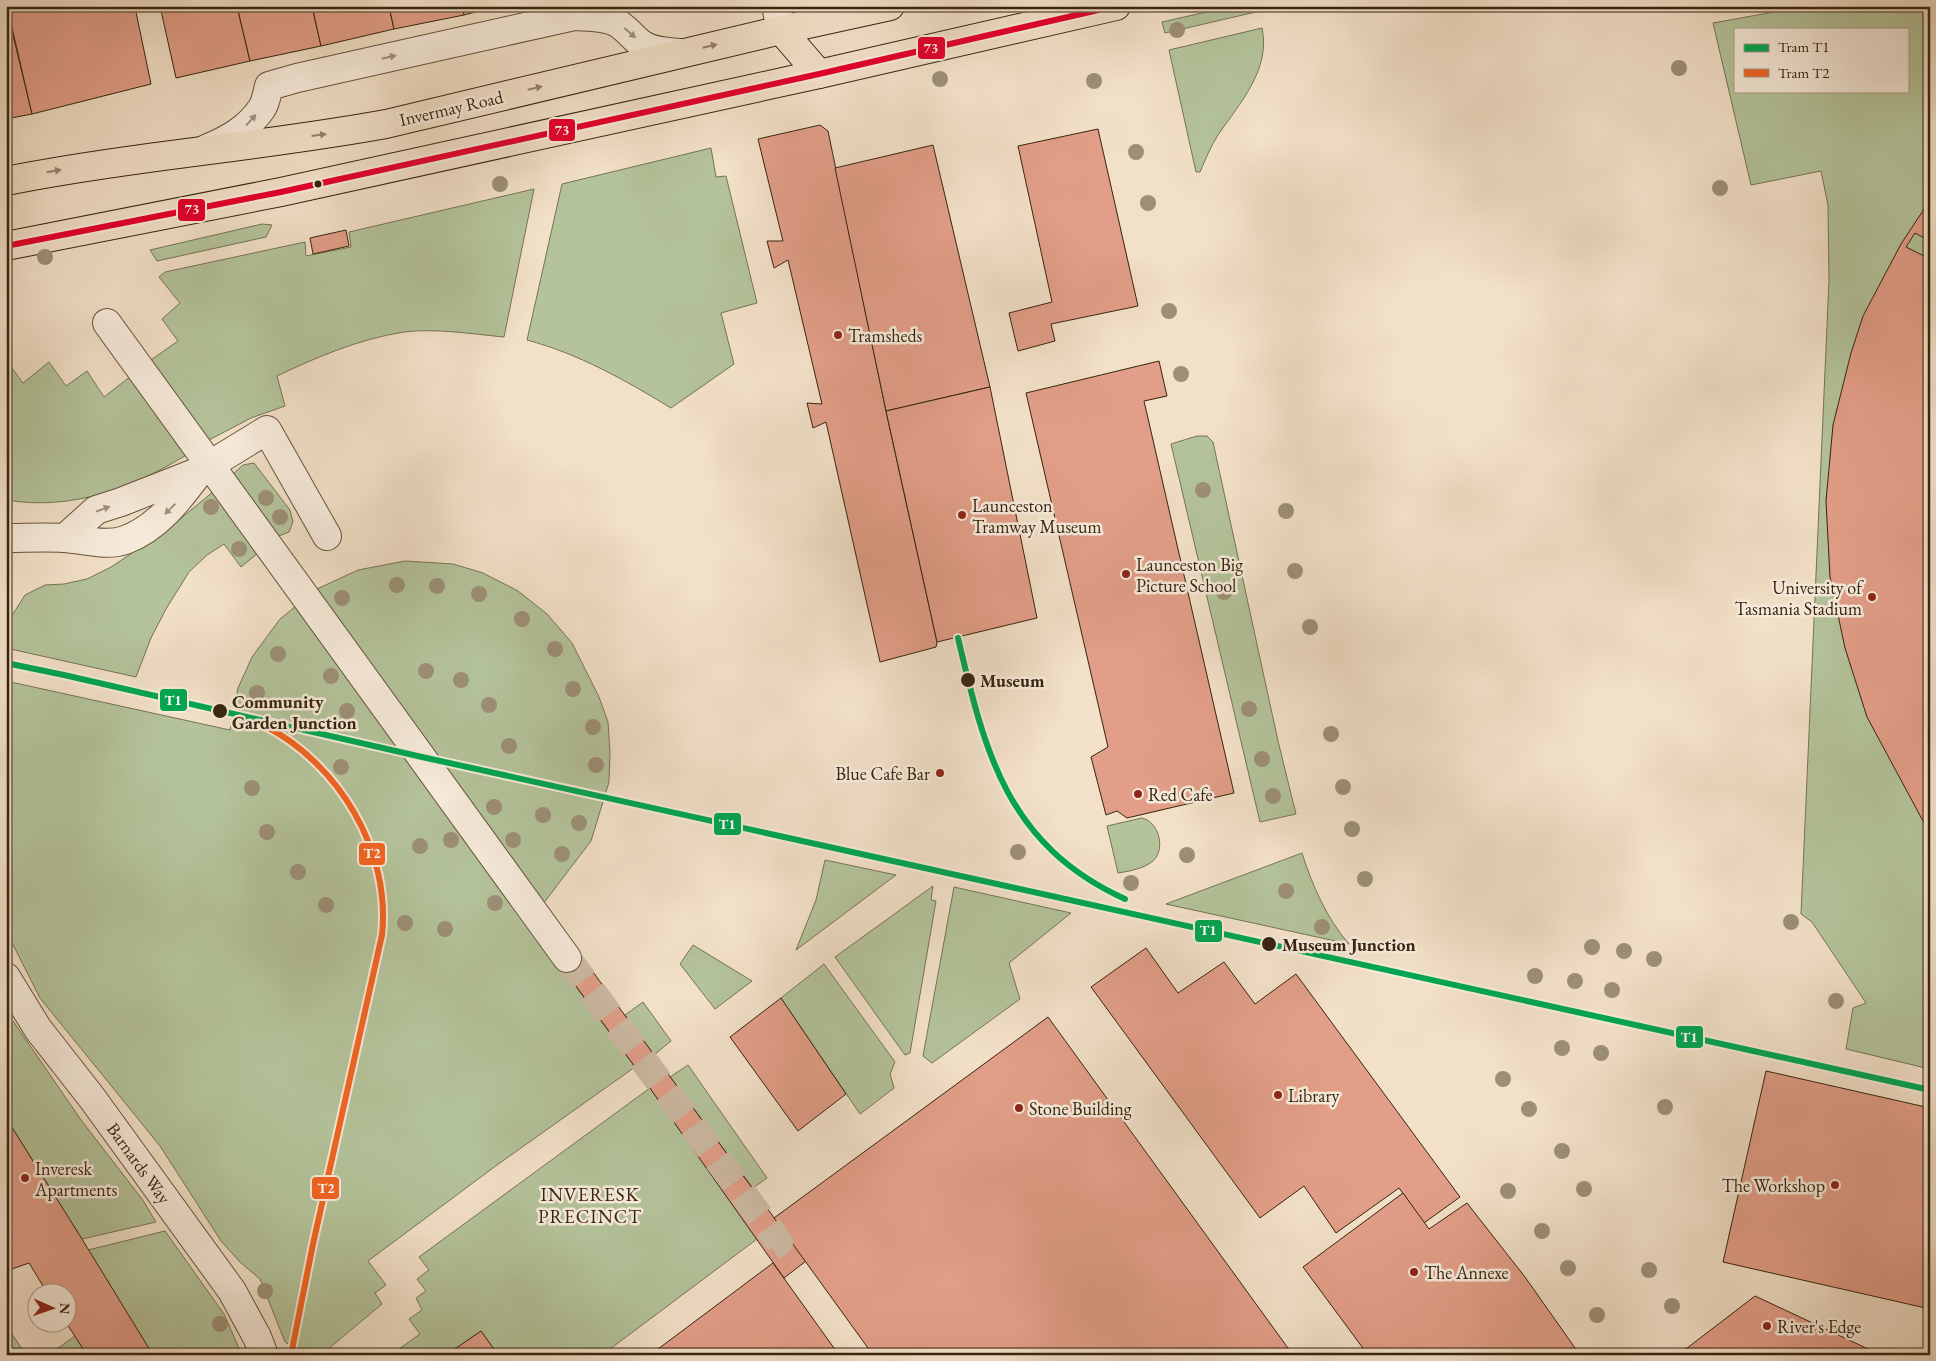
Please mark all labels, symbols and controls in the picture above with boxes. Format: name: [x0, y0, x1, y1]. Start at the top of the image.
one-way arrow: [623, 27, 636, 38]
legend: [1734, 28, 1908, 92]
line badge: 73: [917, 36, 946, 60]
text: Tram T1: [1778, 37, 1829, 56]
text: 73: [924, 39, 938, 57]
one-way arrow: [703, 42, 718, 50]
one-way arrow: [381, 53, 396, 61]
text: Tram T2: [1778, 63, 1830, 82]
one-way arrow: [528, 84, 543, 92]
street label: Invermay Road: [397, 85, 506, 131]
one-way arrow: [246, 114, 257, 127]
line badge: 73: [548, 118, 576, 142]
text: 73: [555, 121, 569, 139]
one-way arrow: [311, 131, 327, 139]
one-way arrow: [46, 167, 62, 175]
unlabelled marker: [313, 179, 323, 189]
line badge: 73: [177, 198, 206, 222]
text: 73: [185, 200, 199, 218]
place label: Tramsheds: [848, 324, 922, 347]
marker: Tramsheds: [832, 329, 844, 341]
place label: Launceston Tramway Museum: [972, 494, 1102, 538]
one-way arrow: [164, 503, 176, 515]
one-way arrow: [95, 505, 110, 512]
marker: Launceston Tramway Museum: [956, 509, 968, 521]
place label: Launceston Big Picture School: [1136, 553, 1243, 597]
marker: Launceston Big Picture School: [1120, 568, 1132, 580]
place label: University of Tasmania Stadium: [1735, 576, 1864, 620]
marker: University of Tasmania Stadium: [1866, 591, 1878, 603]
place label: Museum: [980, 669, 1045, 692]
marker: Museum: [959, 671, 977, 689]
line badge: T1: [159, 688, 188, 712]
place label: Community Garden Junction: [232, 690, 357, 734]
text: T1: [164, 691, 182, 709]
marker: Community Garden Junction: [211, 702, 229, 720]
place label: Blue Cafe Bar: [835, 762, 930, 785]
marker: Blue Cafe Bar: [934, 767, 946, 779]
place label: Red Cafe: [1148, 783, 1213, 806]
marker: Red Cafe: [1132, 788, 1144, 800]
line badge: T1: [713, 812, 742, 836]
text: T1: [718, 815, 736, 833]
line badge: T2: [358, 842, 386, 866]
text: T2: [363, 844, 381, 862]
line badge: T1: [1194, 919, 1223, 943]
text: T1: [1199, 921, 1217, 939]
place label: Museum Junction: [1282, 933, 1416, 956]
marker: Museum Junction: [1260, 935, 1278, 953]
line badge: T1: [1675, 1025, 1704, 1049]
text: T1: [1680, 1028, 1698, 1046]
place label: Library: [1288, 1084, 1339, 1107]
marker: Library: [1272, 1089, 1284, 1101]
place label: Stone Building: [1029, 1097, 1132, 1120]
marker: Stone Building: [1013, 1102, 1025, 1114]
street label: Barnards Way: [102, 1118, 176, 1208]
place label: Inveresk Apartments: [34, 1157, 117, 1201]
marker: Inveresk Apartments: [19, 1172, 31, 1184]
place label: The Workshop: [1722, 1174, 1825, 1197]
line badge: T2: [311, 1176, 340, 1200]
text: T2: [317, 1179, 335, 1197]
marker: The Workshop: [1829, 1179, 1841, 1191]
district label: INVERESK PRECINCT: [538, 1182, 642, 1229]
place label: The Annexe: [1424, 1261, 1508, 1284]
marker: The Annexe: [1408, 1266, 1420, 1278]
north arrow: [28, 1284, 78, 1334]
text: N: [56, 1302, 74, 1315]
place label: River's Edge: [1777, 1315, 1861, 1338]
marker: River's Edge: [1761, 1320, 1773, 1332]

